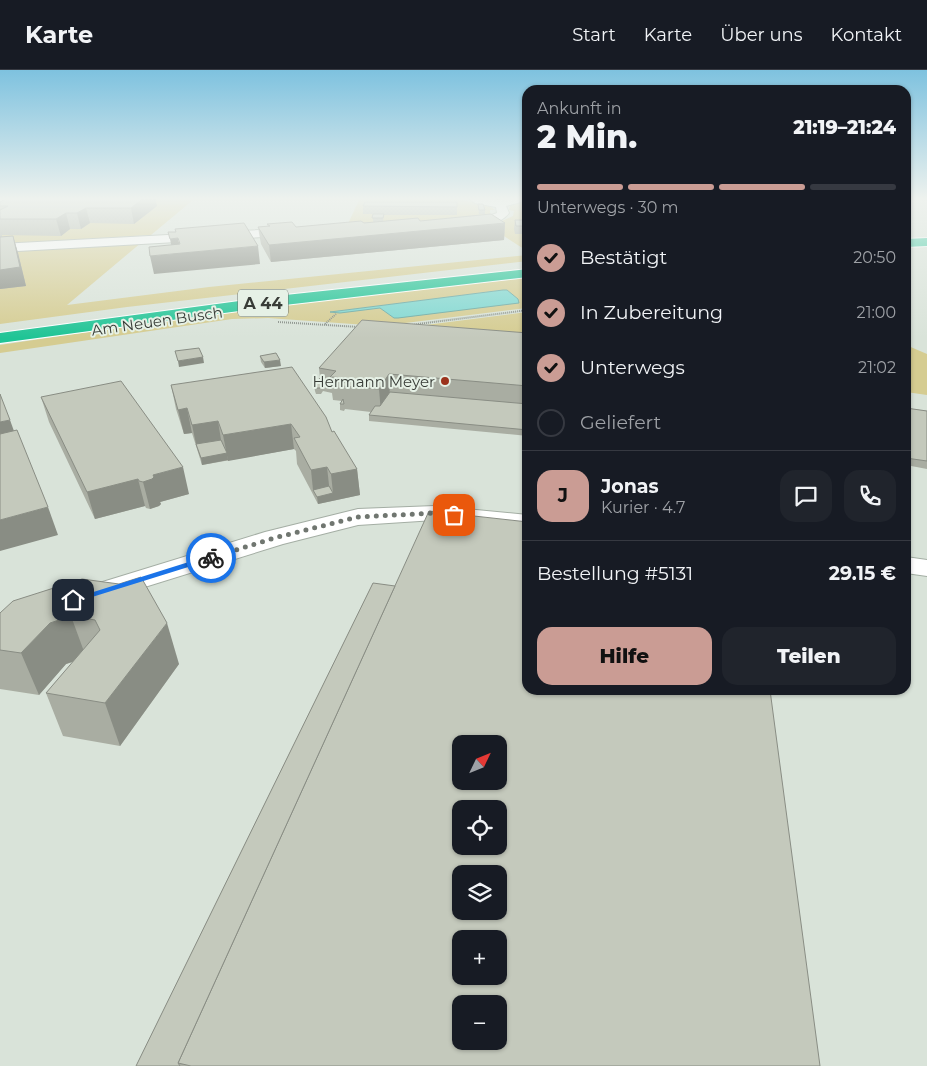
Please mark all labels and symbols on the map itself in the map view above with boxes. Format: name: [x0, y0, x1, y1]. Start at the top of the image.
road number: A 44: [238, 290, 288, 317]
street label: Am Neuen Busch: [90, 302, 224, 340]
place label: Hermann Meyer: [313, 372, 435, 391]
marker: Hermann Meyer: [439, 375, 451, 387]
pin: [433, 494, 475, 536]
courier: [186, 533, 236, 583]
pin: [52, 579, 94, 621]
north arrow: [452, 735, 508, 790]

